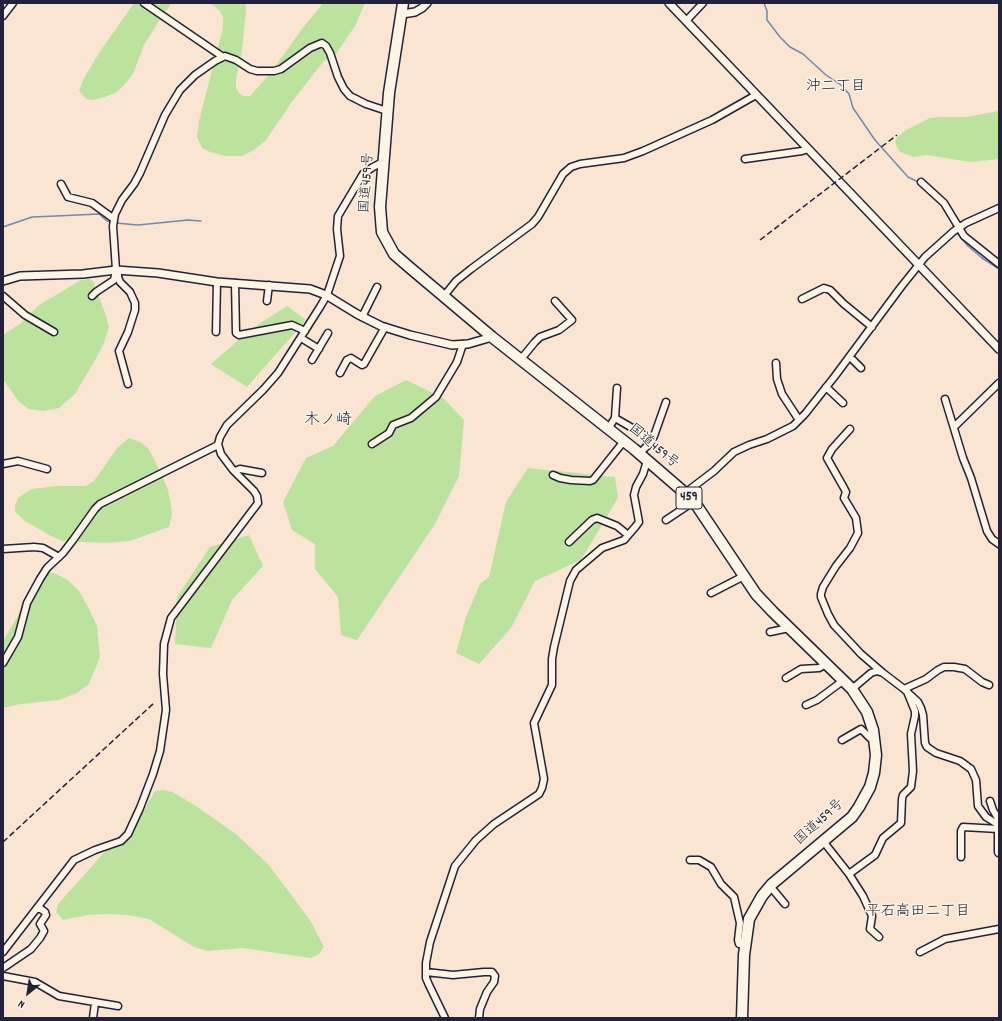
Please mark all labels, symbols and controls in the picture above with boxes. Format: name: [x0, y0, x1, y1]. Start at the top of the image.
district label: 沖二丁目: [806, 79, 866, 97]
street label: 国道459号: [358, 152, 378, 214]
district label: 木ノ崎: [304, 412, 352, 432]
street label: 国道459号: [624, 421, 682, 473]
road number: 459: [676, 487, 702, 509]
street label: 国道459号: [792, 796, 848, 850]
district label: 平石高田二丁目: [866, 904, 970, 922]
north arrow: [8, 973, 48, 1013]
text: N: [16, 995, 28, 1012]

